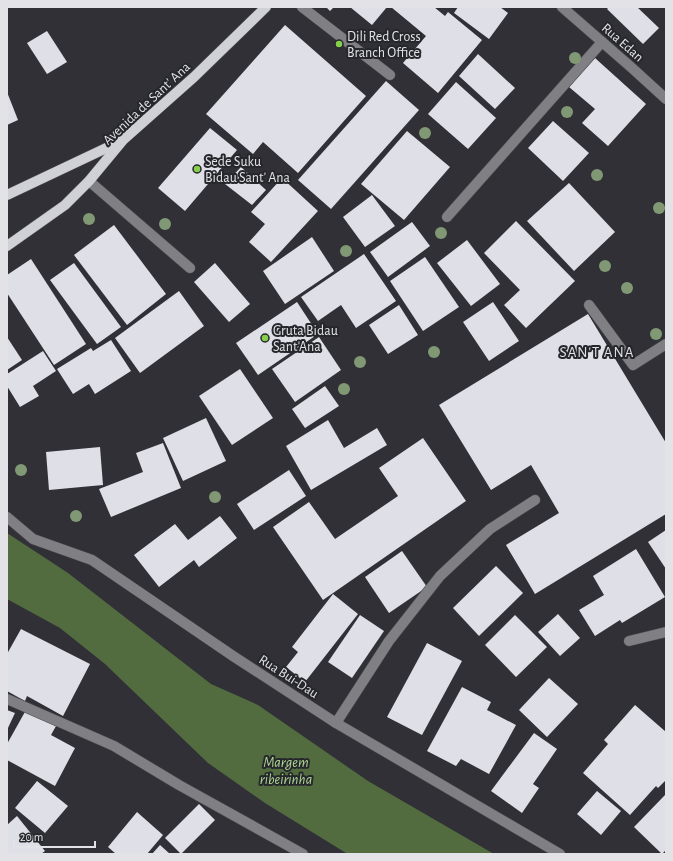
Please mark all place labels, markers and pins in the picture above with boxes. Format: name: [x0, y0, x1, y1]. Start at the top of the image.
place label: Dili Red Cross Branch Office: [347, 30, 421, 60]
marker: Dili Red Cross Branch Office: [334, 39, 344, 49]
place label: Sede Suku Bidau Sant' Ana: [205, 155, 291, 185]
marker: Sede Suku Bidau Sant' Ana: [192, 164, 202, 174]
place label: Gruta Bidau Sant'Ana: [273, 324, 338, 354]
marker: Gruta Bidau Sant'Ana: [260, 333, 270, 343]

